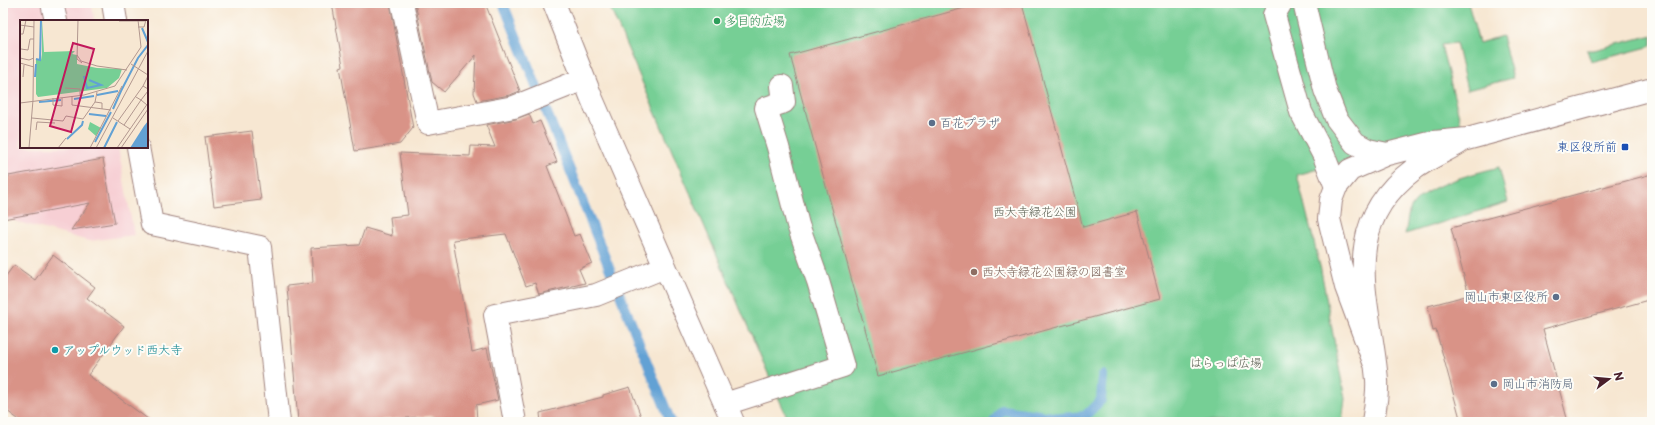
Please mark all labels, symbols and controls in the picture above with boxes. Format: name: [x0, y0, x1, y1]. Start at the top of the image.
place label: 多目的広場: [725, 11, 785, 29]
marker: 多目的広場: [712, 16, 722, 26]
inset map: [20, 20, 148, 148]
place label: 百花プラザ: [940, 113, 1000, 131]
marker: 百花プラザ: [927, 118, 937, 128]
place label: 東区役所前: [1557, 137, 1617, 155]
marker: 東区役所前: [1620, 142, 1630, 152]
park label: 西大寺緑花公園: [993, 202, 1077, 220]
place label: 西大寺緑花公園緑の図書室: [982, 262, 1126, 280]
marker: 西大寺緑花公園緑の図書室: [969, 267, 979, 277]
place label: 岡山市東区役所: [1464, 287, 1548, 305]
marker: 岡山市東区役所: [1551, 292, 1561, 302]
place label: アップルウッド西大寺: [63, 340, 182, 358]
marker: アップルウッド西大寺: [50, 345, 60, 355]
park label: はらっぱ広場: [1190, 353, 1262, 371]
north arrow: [1589, 359, 1629, 399]
text: N: [1610, 370, 1629, 383]
place label: 岡山市消防局: [1502, 374, 1574, 392]
marker: 岡山市消防局: [1489, 379, 1499, 389]

